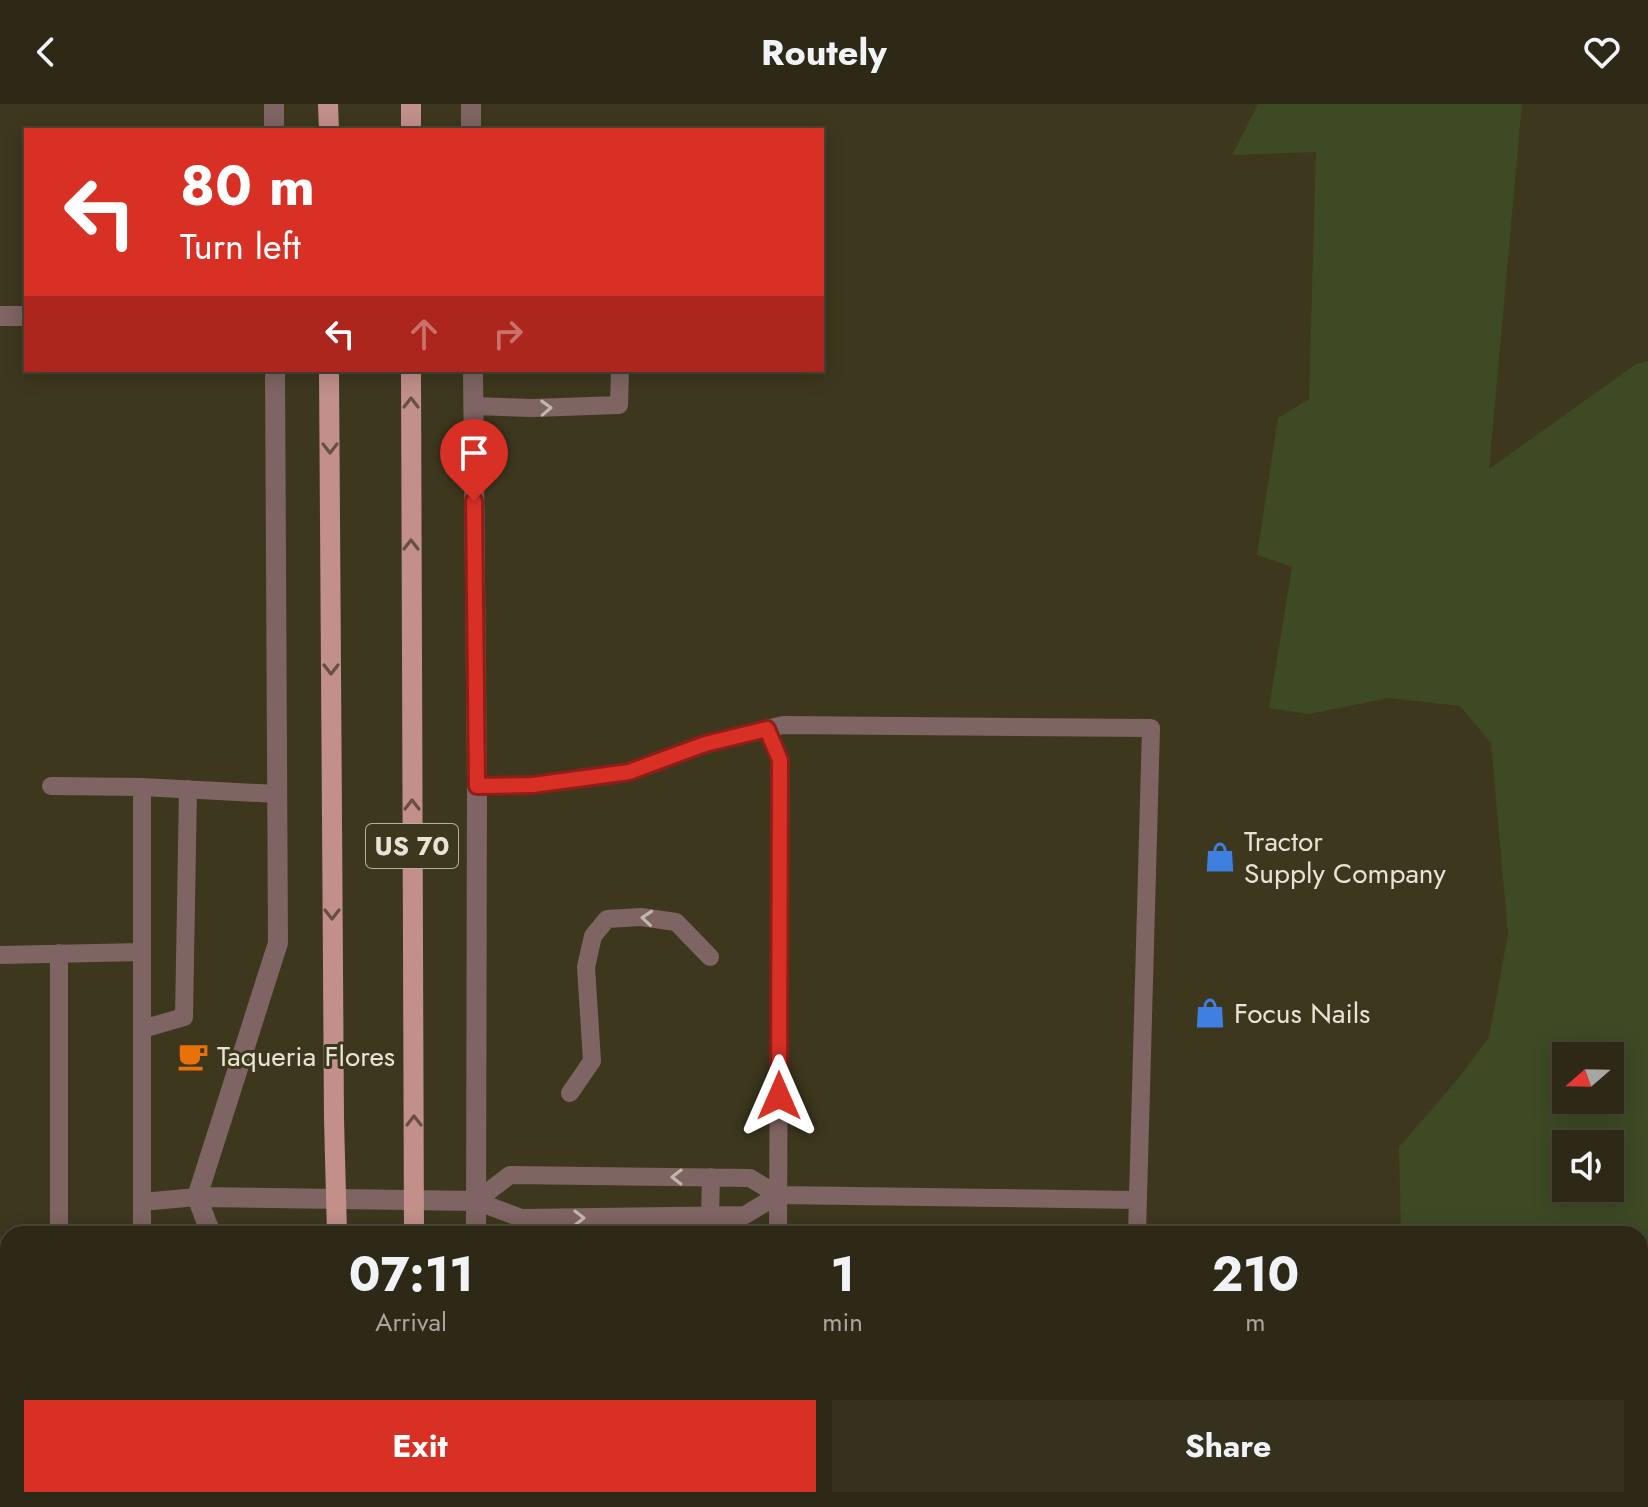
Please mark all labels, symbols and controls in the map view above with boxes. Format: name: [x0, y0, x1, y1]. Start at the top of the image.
text: Routely: [761, 26, 887, 78]
icon: back: [24, 30, 68, 74]
icon: heart: [1580, 30, 1624, 74]
text: 80 m: [180, 145, 315, 226]
icon: left: [48, 160, 152, 264]
text: Turn left: [180, 220, 301, 272]
icon: left: [318, 312, 362, 356]
icon: ahead: [402, 312, 446, 356]
icon: right: [486, 312, 530, 356]
one-way arrow: [402, 396, 420, 409]
one-way arrow: [540, 399, 553, 416]
pin: [440, 419, 508, 501]
icon: arrive: [452, 431, 496, 475]
one-way arrow: [321, 442, 339, 455]
one-way arrow: [402, 538, 420, 551]
one-way arrow: [322, 663, 340, 676]
one-way arrow: [403, 798, 421, 811]
place label: Tractor Supply Company: [1244, 821, 1446, 894]
road number: US 70: [366, 824, 458, 868]
shop icon: Tractor Supply Company: [1203, 840, 1237, 874]
one-way arrow: [323, 908, 341, 921]
one-way arrow: [640, 910, 653, 927]
place label: Focus Nails: [1234, 993, 1370, 1034]
shop icon: Focus Nails: [1193, 996, 1227, 1030]
place label: Taqueria Flores: [217, 1036, 395, 1077]
cafe icon: Taqueria Flores: [176, 1039, 210, 1073]
north arrow: [1552, 1042, 1624, 1114]
map controls: [1552, 1042, 1624, 1202]
position arrow: [737, 1054, 821, 1138]
one-way arrow: [405, 1114, 423, 1127]
button: sound: [1552, 1130, 1624, 1202]
one-way arrow: [670, 1168, 683, 1186]
one-way arrow: [573, 1209, 586, 1226]
text: 07:11: [349, 1240, 474, 1309]
text: 1: [830, 1240, 855, 1309]
text: 210: [1212, 1240, 1299, 1309]
text: Arrival: [375, 1303, 447, 1341]
text: min: [822, 1303, 863, 1341]
text: m: [1245, 1303, 1266, 1341]
button: Exit: [24, 1400, 816, 1492]
button: Share: [832, 1400, 1624, 1492]

